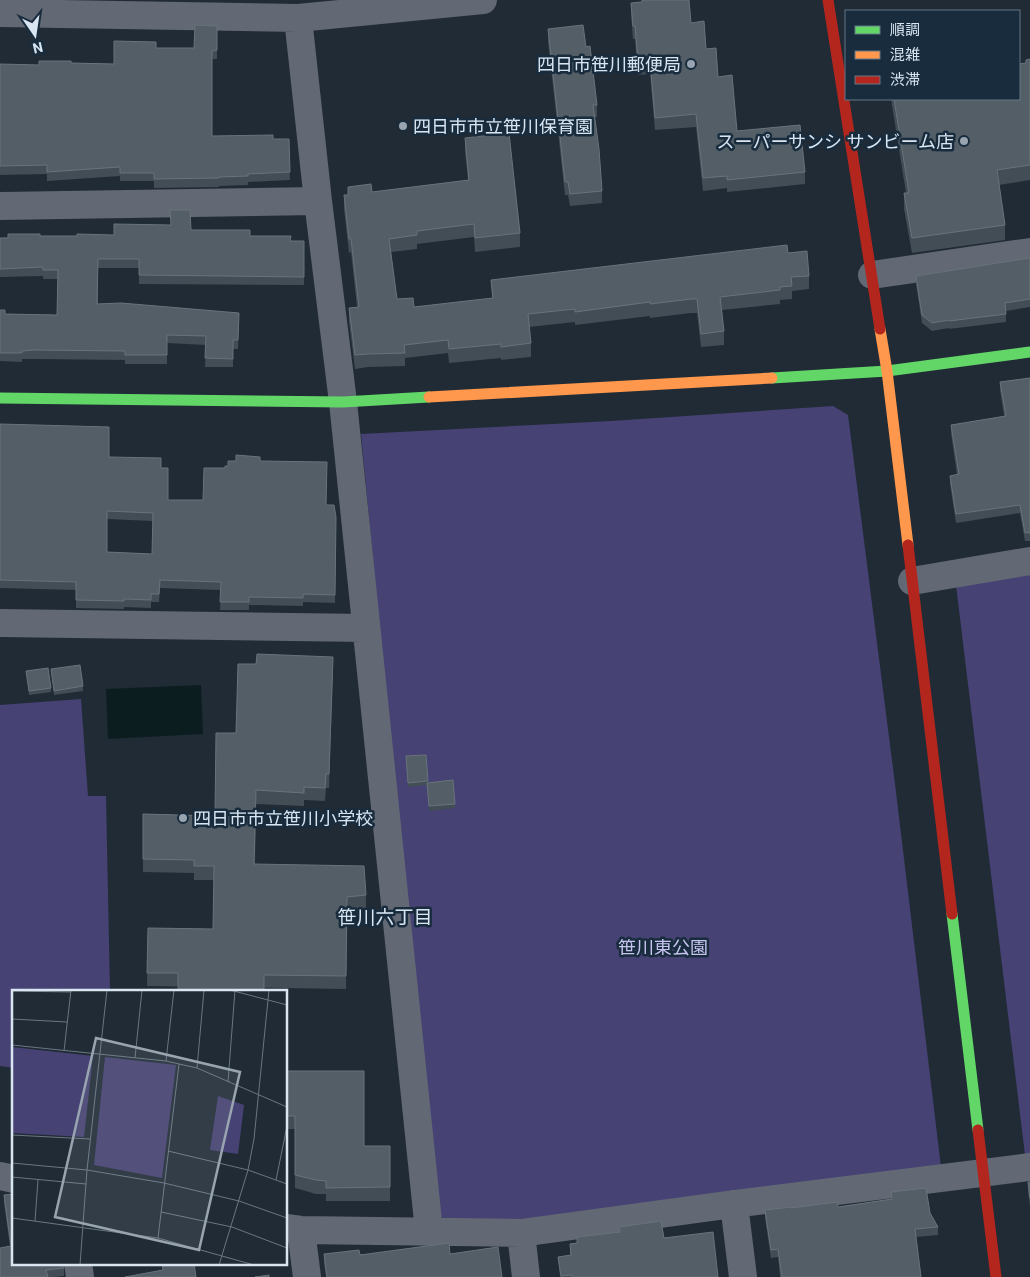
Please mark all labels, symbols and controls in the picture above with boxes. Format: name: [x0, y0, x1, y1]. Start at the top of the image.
north arrow: [10, 10, 60, 60]
legend: [845, 10, 1020, 100]
text: 順調: [890, 21, 920, 39]
text: N: [31, 39, 45, 57]
text: 混雑: [890, 46, 920, 64]
place label: 四日市笹川郵便局: [537, 54, 681, 75]
marker: 四日市笹川郵便局: [685, 58, 697, 70]
text: 渋滞: [890, 71, 920, 89]
place label: 四日市市立笹川保育園: [413, 116, 593, 137]
marker: 四日市市立笹川保育園: [397, 120, 409, 132]
place label: スーパーサンシ サンビーム店: [717, 131, 954, 152]
marker: スーパーサンシ サンビーム店: [958, 135, 970, 147]
place label: 四日市市立笹川小学校: [193, 808, 373, 829]
marker: 四日市市立笹川小学校: [177, 812, 189, 824]
district label: 笹川六丁目: [337, 906, 433, 929]
park label: 笹川東公園: [618, 937, 708, 958]
inset map: [12, 990, 288, 1264]

